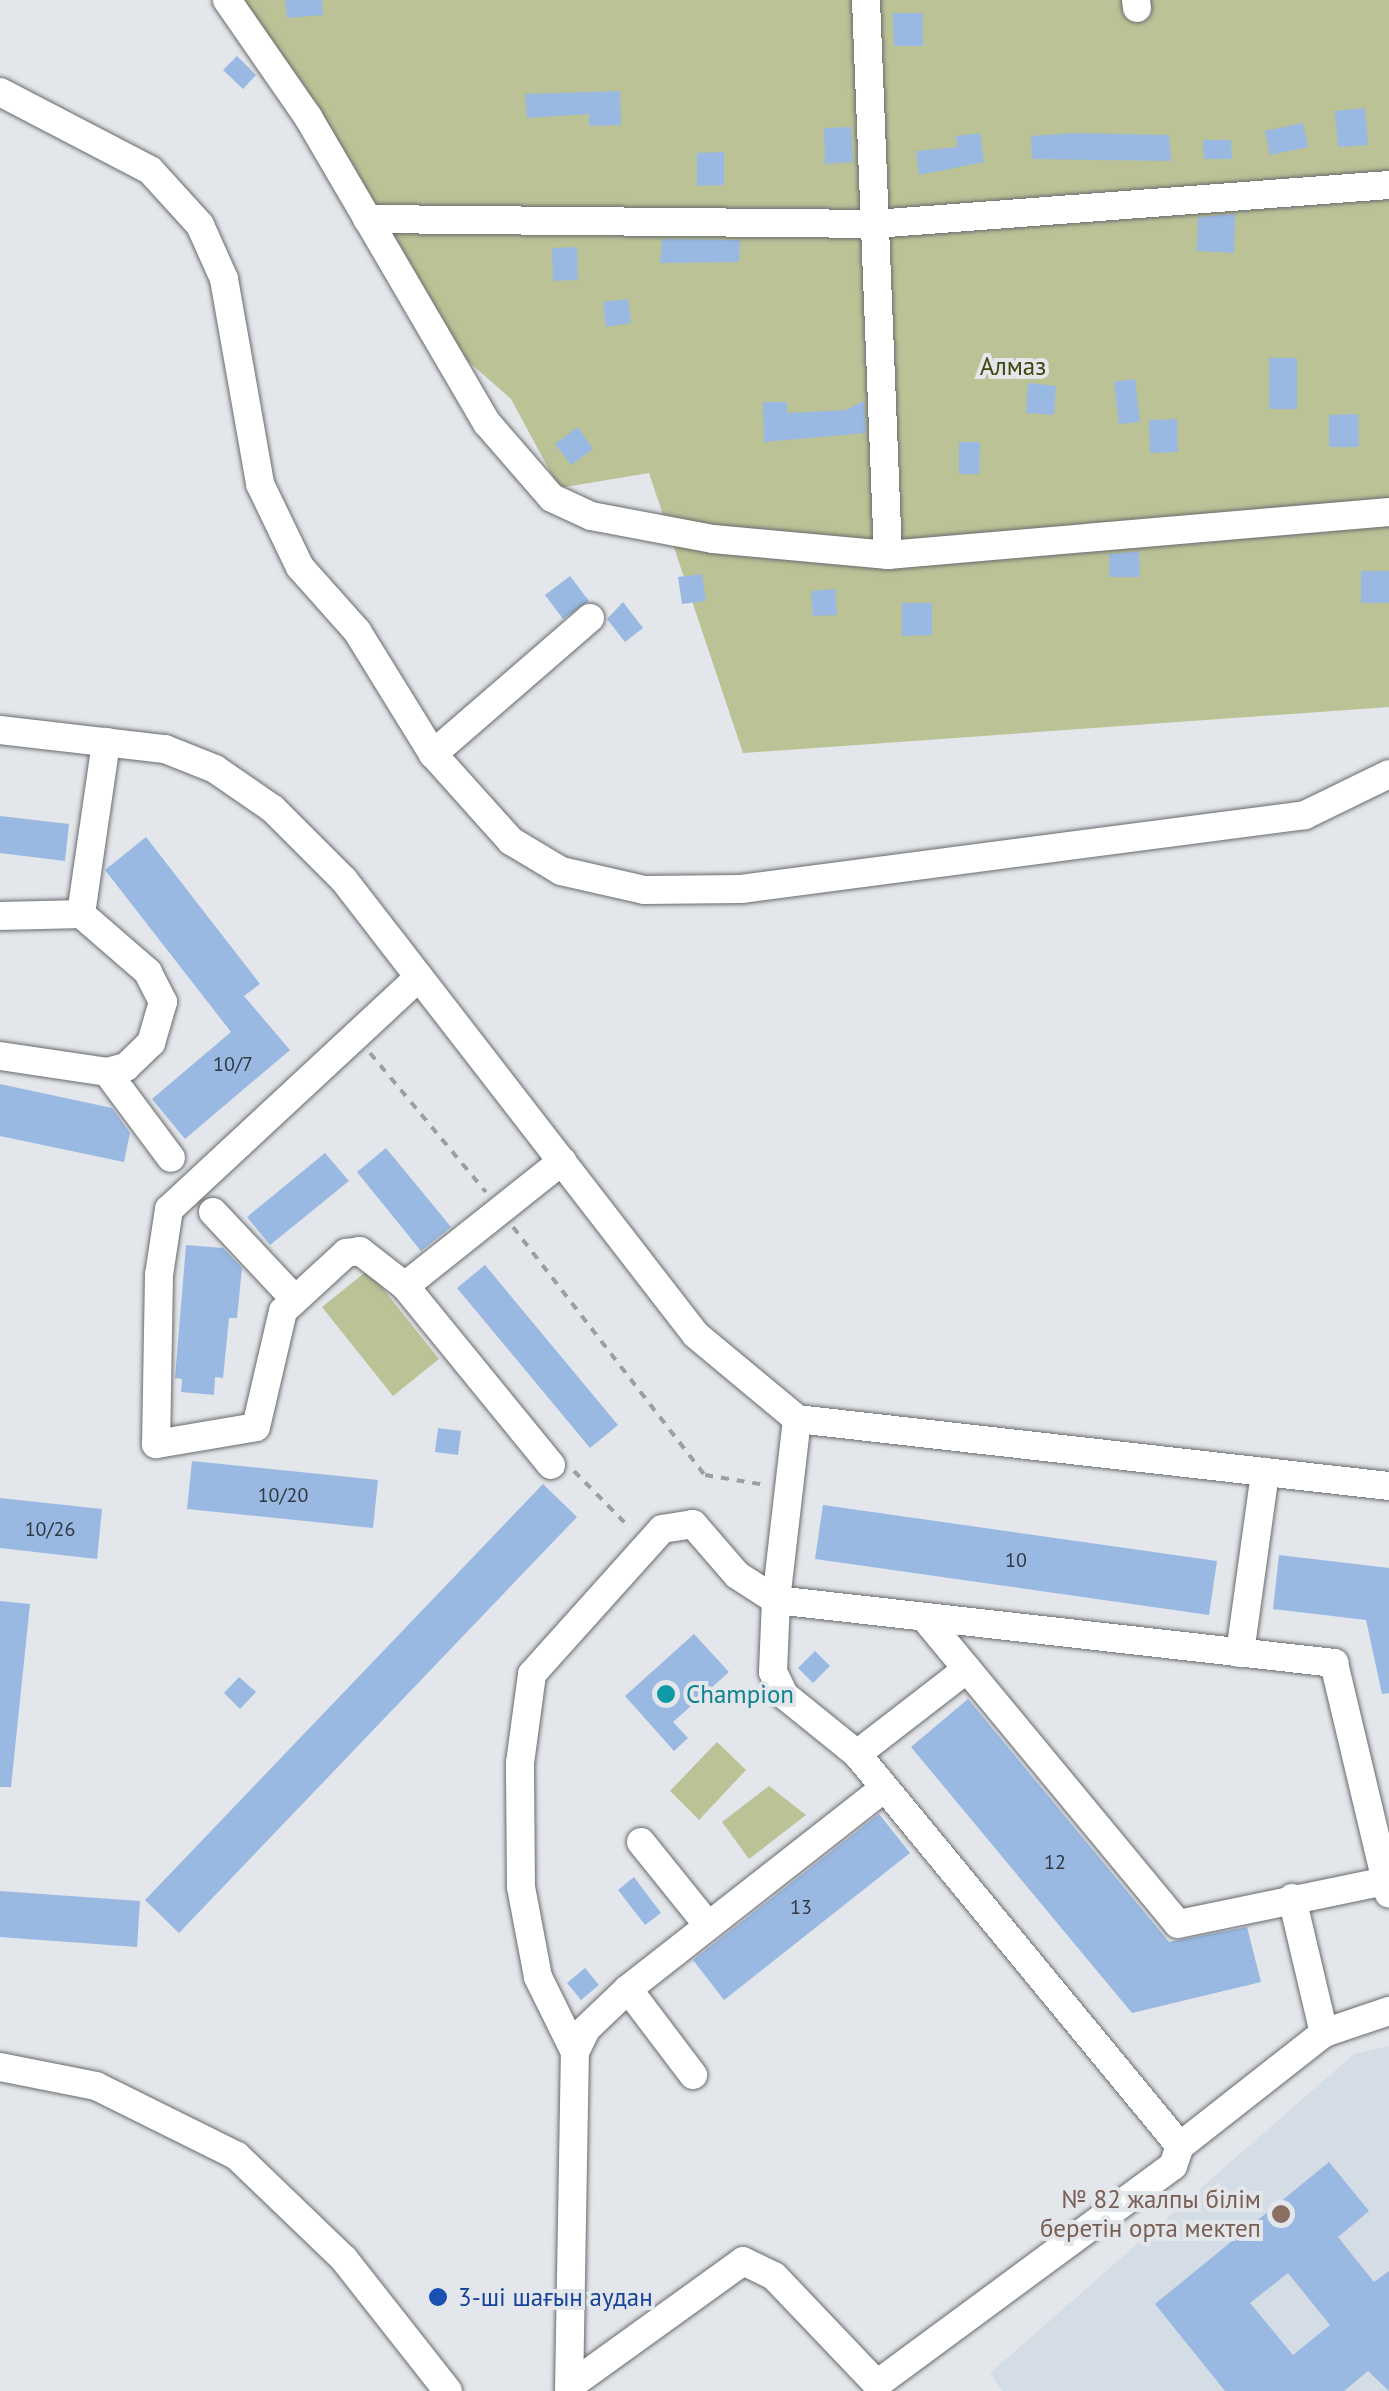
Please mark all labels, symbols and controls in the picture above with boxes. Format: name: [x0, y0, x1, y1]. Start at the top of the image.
park label: Алмаз: [980, 351, 1046, 381]
house number: 10/7: [213, 1052, 253, 1076]
house number: 10/20: [258, 1483, 308, 1507]
house number: 10/26: [25, 1517, 75, 1541]
house number: 10: [1005, 1548, 1027, 1572]
place label: Champion: [686, 1679, 794, 1709]
marker: Champion: [655, 1683, 677, 1705]
house number: 12: [1044, 1850, 1066, 1874]
house number: 13: [790, 1895, 812, 1919]
place label: № 82 жалпы білім беретін орта мектеп: [1040, 2185, 1261, 2244]
marker: № 82 жалпы білім беретін орта мектеп: [1270, 2203, 1292, 2225]
place label: 3-ші шағын аудан: [458, 2282, 653, 2312]
marker: 3-ші шағын аудан: [427, 2286, 449, 2308]

